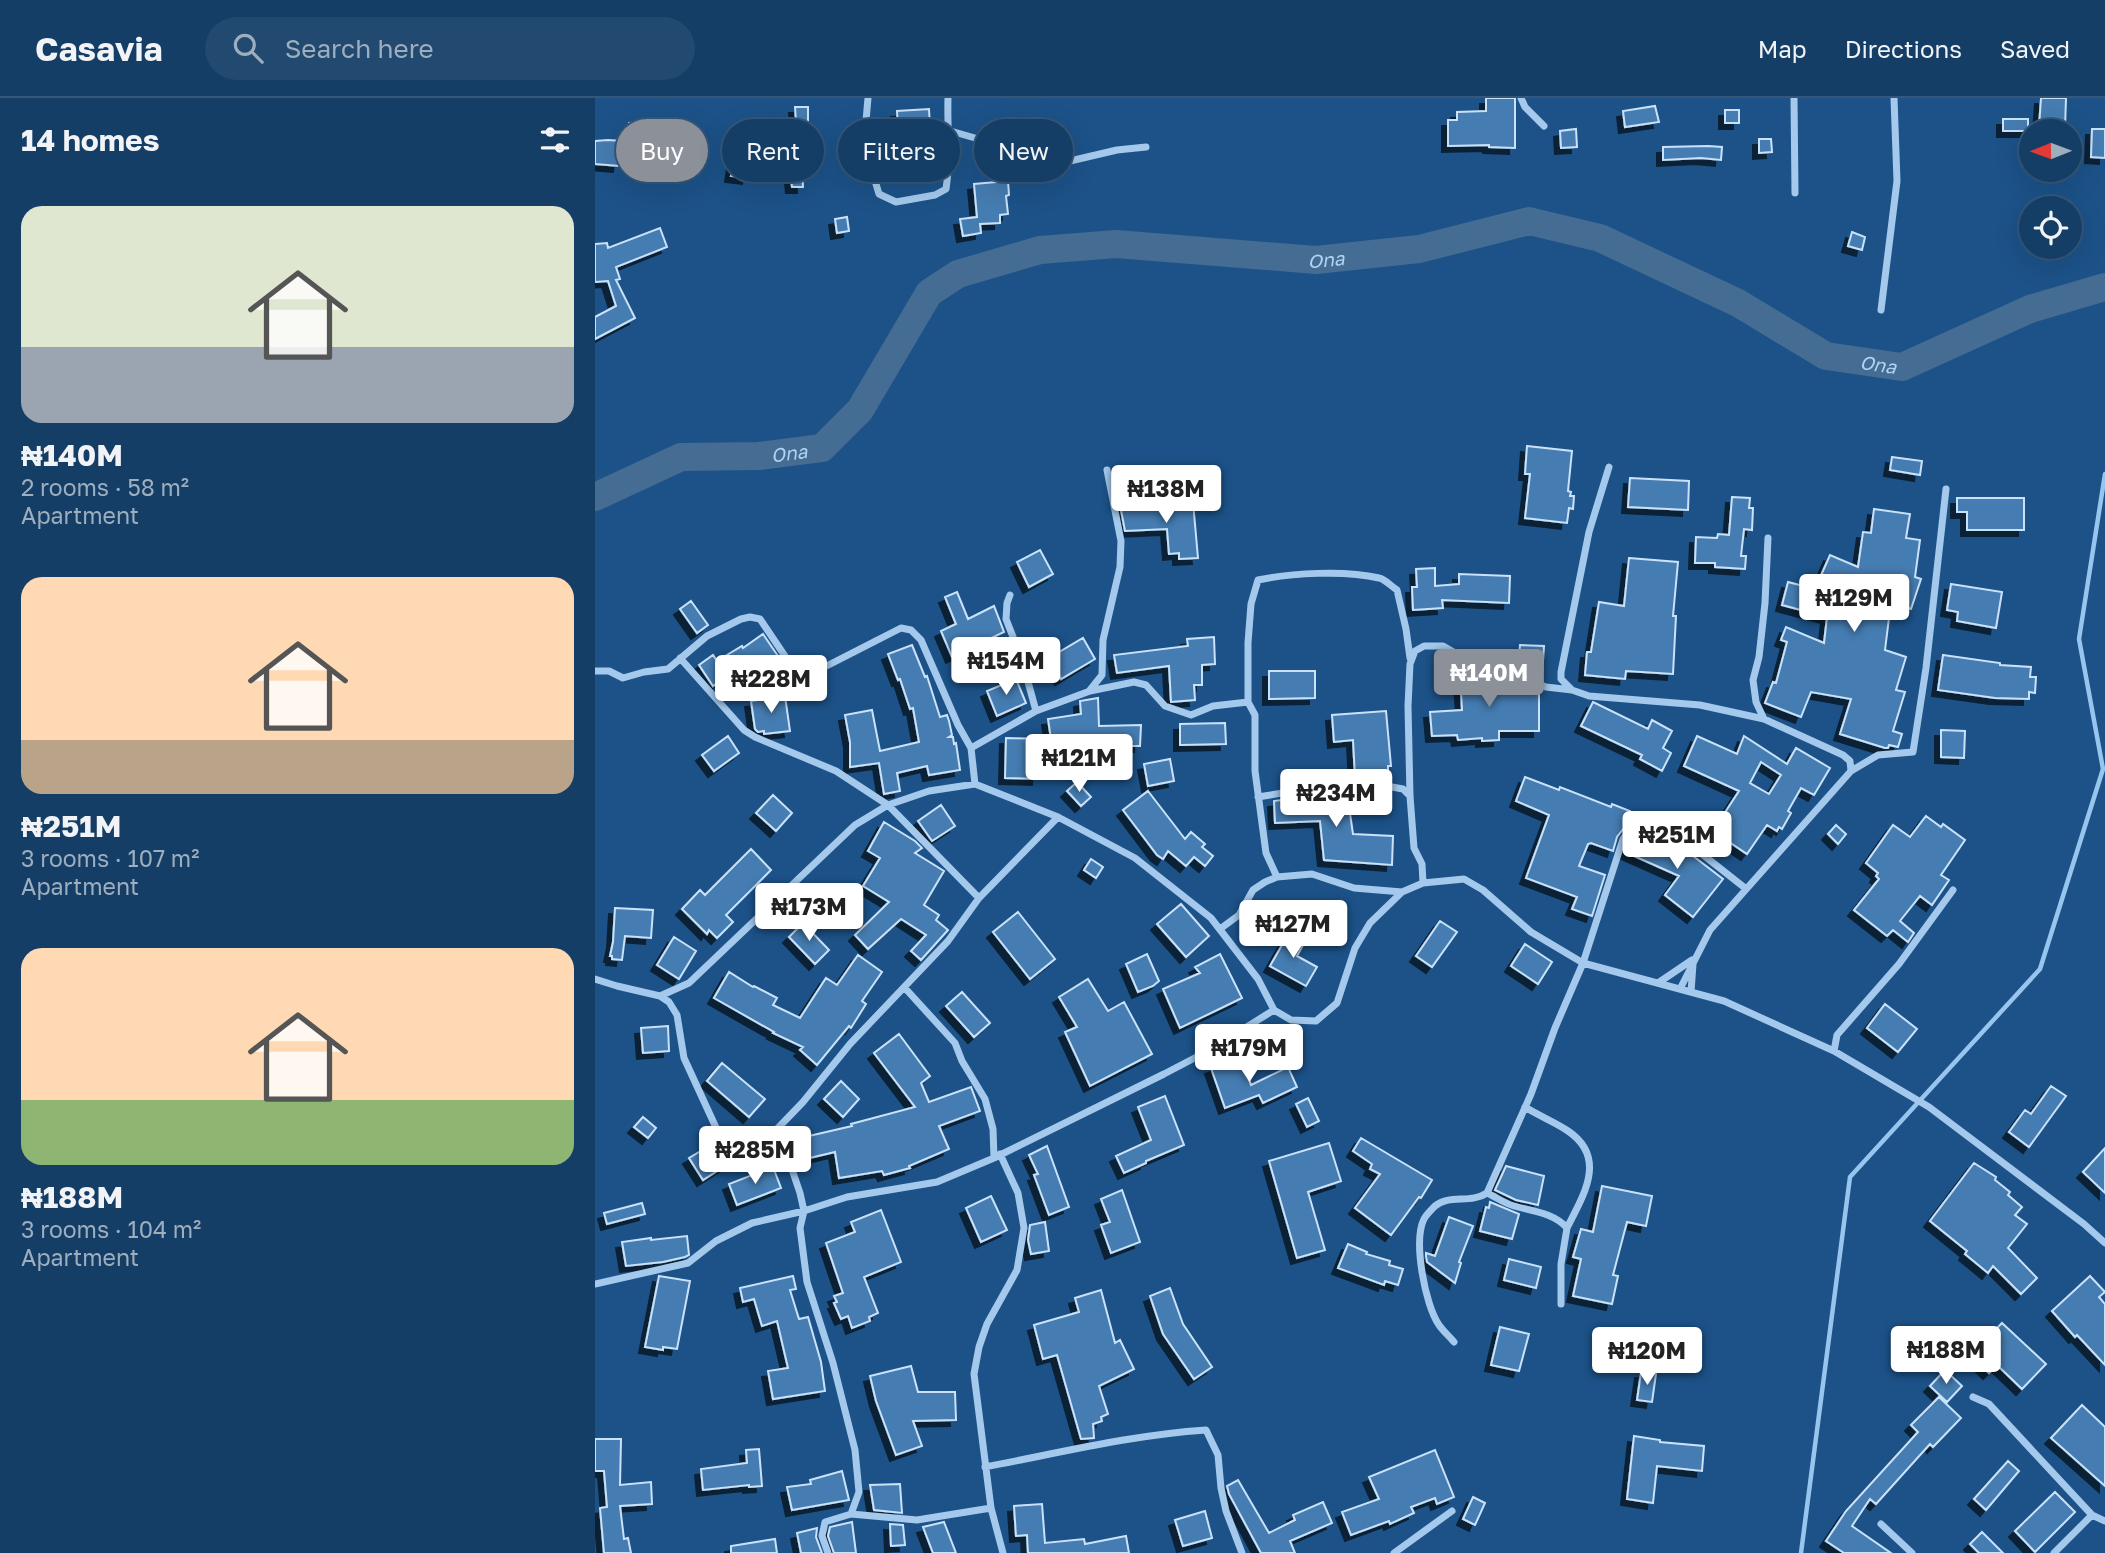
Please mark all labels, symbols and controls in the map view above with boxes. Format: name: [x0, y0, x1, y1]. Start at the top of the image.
search box: [205, 17, 695, 80]
text: Casavia: [35, 29, 163, 68]
icon: search: [229, 29, 267, 67]
text: Search here: [285, 33, 434, 64]
text: Map: [1758, 34, 1807, 63]
text: Directions: [1845, 34, 1962, 63]
text: Saved: [2000, 34, 2070, 63]
chip: Buy: [616, 119, 708, 182]
chip: Rent: [722, 119, 824, 182]
chip: Filters: [838, 119, 960, 182]
chip: New: [974, 119, 1073, 182]
north arrow: [2019, 119, 2083, 182]
map controls: [2019, 119, 2082, 259]
icon: filters: [536, 121, 574, 159]
text: 14 homes: [21, 122, 160, 158]
button: locate: [2019, 196, 2082, 259]
water label: Ona: [1307, 245, 1347, 272]
icon: home: [235, 252, 361, 378]
water label: Ona: [1858, 350, 1899, 378]
text: ₦140M: [21, 437, 123, 473]
water label: Ona: [769, 438, 810, 466]
pin: ₦138M: [1117, 466, 1215, 525]
text: 2 rooms · 58 m²: [21, 473, 189, 501]
text: ₦138M: [1127, 474, 1205, 502]
text: Apartment: [21, 501, 139, 529]
pin: ₦129M: [1805, 574, 1903, 634]
text: ₦129M: [1815, 583, 1893, 611]
icon: home: [235, 623, 361, 749]
pin: ₦154M: [957, 638, 1055, 697]
text: ₦154M: [967, 646, 1045, 674]
pin: ₦140M: [1440, 650, 1538, 709]
pin: ₦228M: [722, 656, 820, 715]
text: ₦140M: [1450, 658, 1528, 686]
text: ₦228M: [731, 664, 811, 692]
pin: ₦121M: [1030, 734, 1128, 794]
text: ₦121M: [1042, 743, 1116, 771]
pin: ₦234M: [1287, 770, 1385, 829]
text: ₦234M: [1296, 778, 1376, 806]
text: ₦251M: [21, 808, 121, 844]
pin: ₦251M: [1628, 812, 1726, 871]
text: ₦251M: [1639, 820, 1716, 848]
text: 3 rooms · 107 m²: [21, 844, 199, 872]
text: Apartment: [21, 872, 139, 900]
pin: ₦173M: [760, 884, 858, 943]
text: ₦173M: [771, 892, 847, 920]
pin: ₦127M: [1244, 900, 1342, 960]
text: ₦127M: [1255, 909, 1331, 937]
icon: home: [235, 994, 361, 1120]
pin: ₦179M: [1200, 1024, 1298, 1084]
text: ₦179M: [1211, 1033, 1287, 1061]
pin: ₦285M: [706, 1126, 804, 1186]
text: ₦285M: [715, 1135, 795, 1163]
text: ₦188M: [21, 1179, 123, 1215]
text: 3 rooms · 104 m²: [21, 1215, 201, 1243]
text: Apartment: [21, 1243, 139, 1271]
pin: ₦188M: [1897, 1326, 1995, 1386]
pin: ₦120M: [1598, 1328, 1696, 1387]
text: ₦188M: [1907, 1335, 1985, 1363]
text: ₦120M: [1608, 1336, 1686, 1364]

